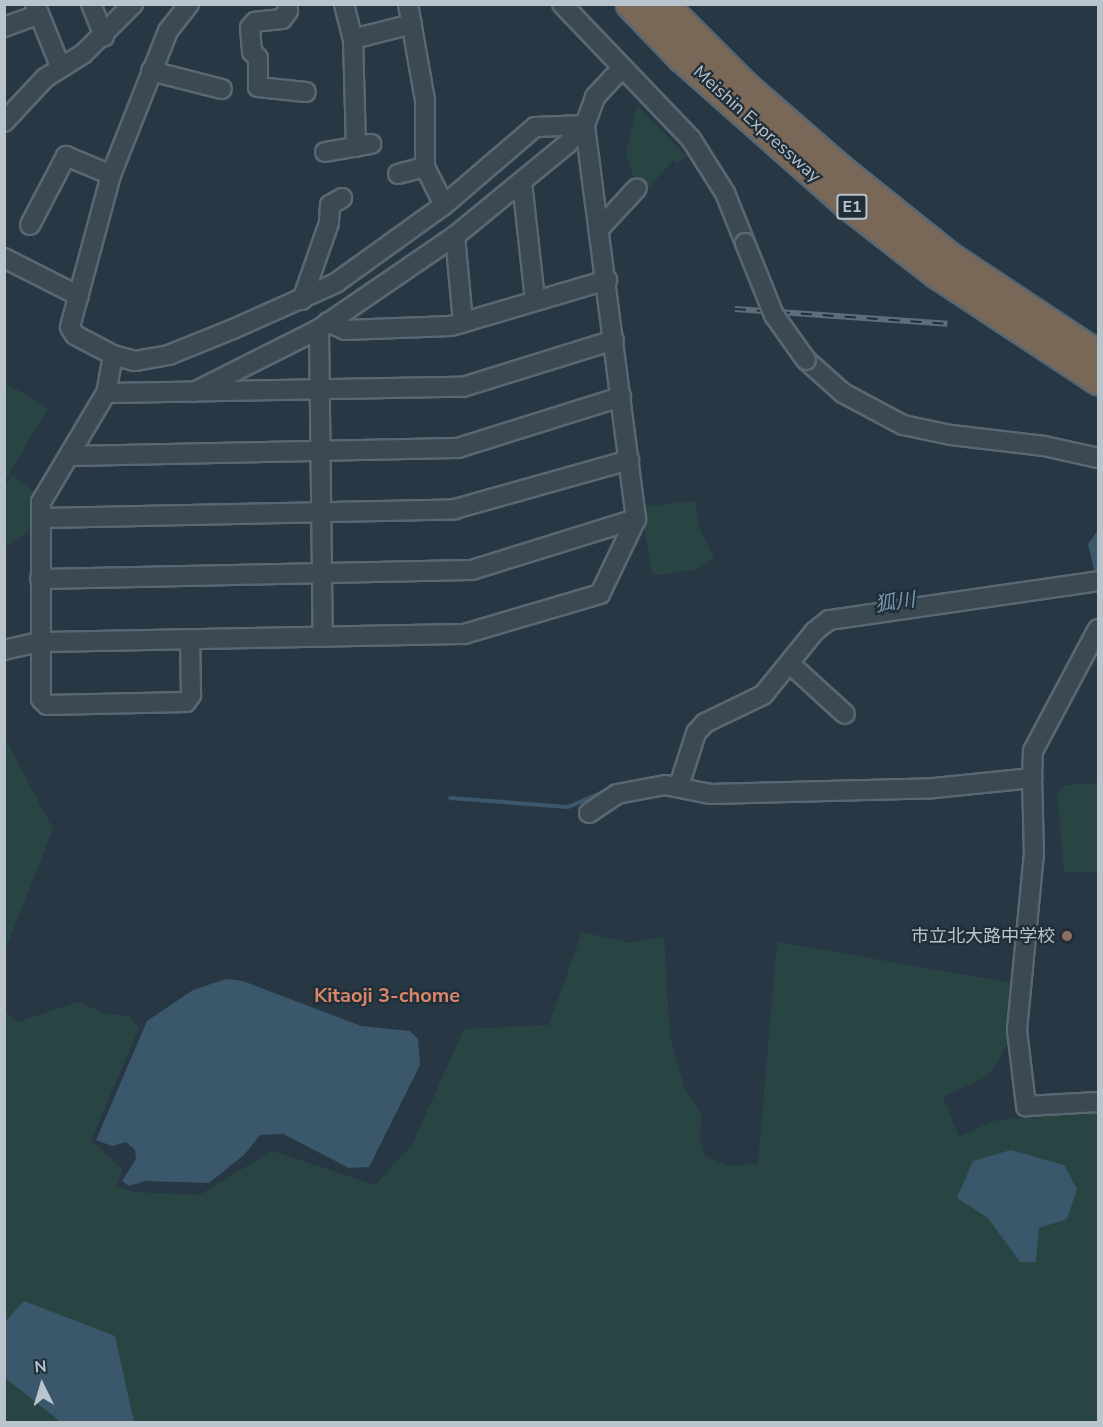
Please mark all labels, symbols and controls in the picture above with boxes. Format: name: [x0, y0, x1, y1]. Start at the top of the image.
street label: Meishin Expressway: [689, 61, 825, 187]
road number: E1: [836, 194, 868, 220]
water label: 狐川: [874, 587, 916, 617]
place label: 市立北大路中学校: [911, 925, 1055, 947]
marker: 市立北大路中学校: [1060, 929, 1074, 943]
district label: Kitaoji 3-chome: [314, 983, 460, 1007]
north arrow: [12, 1355, 72, 1415]
text: N: [34, 1356, 47, 1379]

